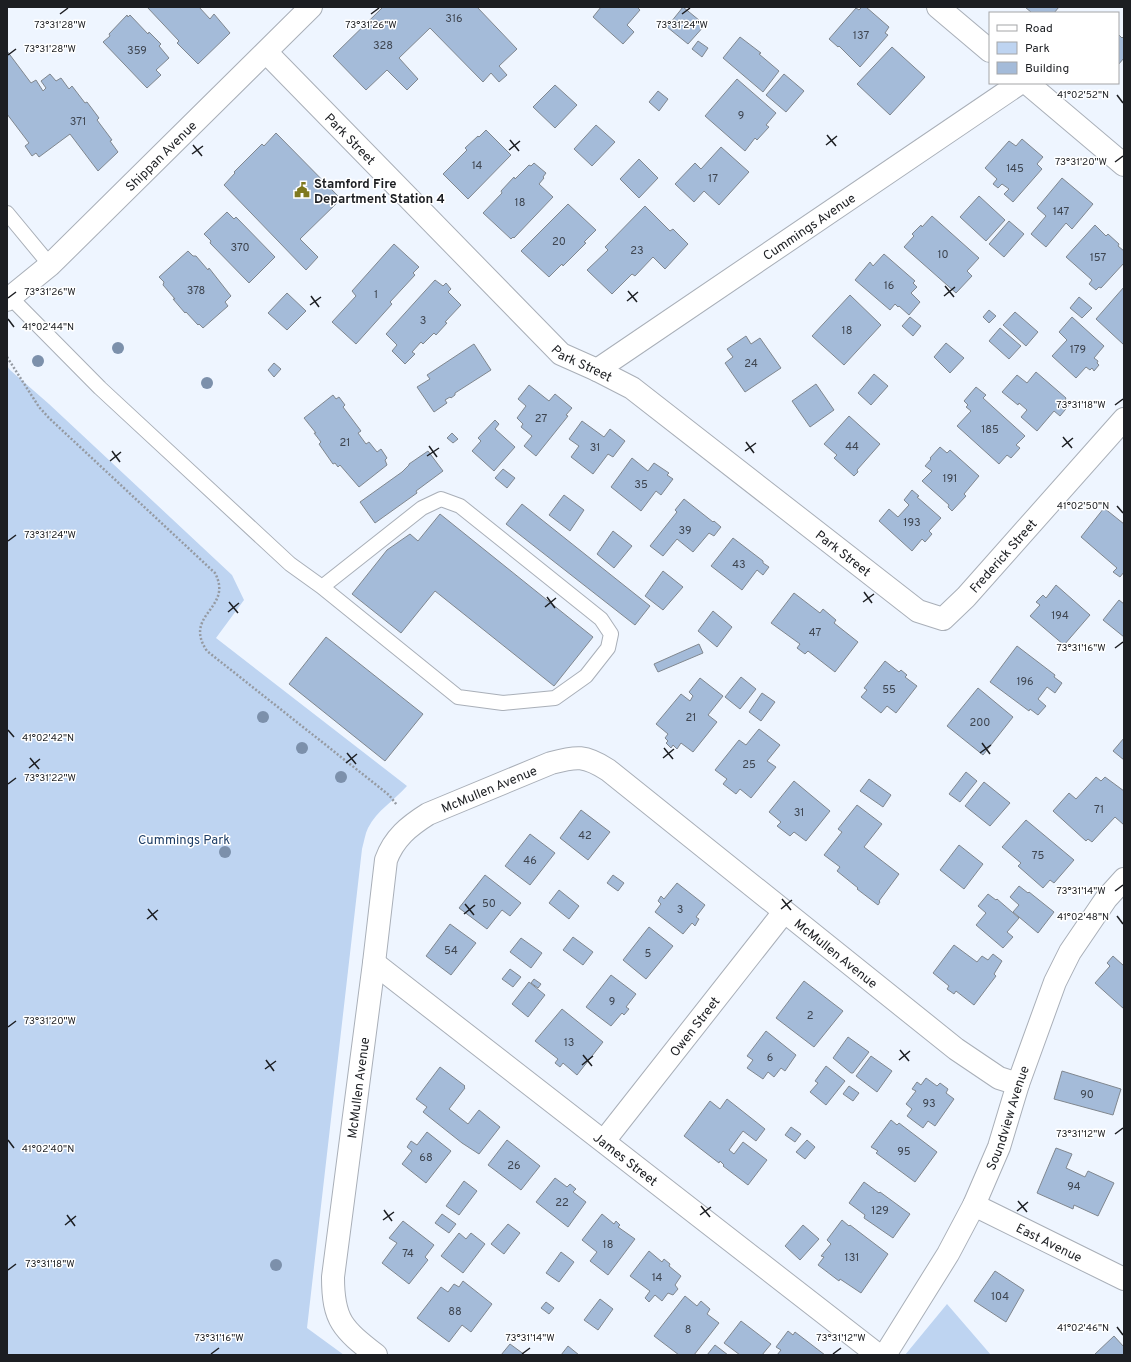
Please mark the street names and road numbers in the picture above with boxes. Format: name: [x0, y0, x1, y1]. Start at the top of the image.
street label: Park Street: [320, 111, 378, 169]
street label: Shippan Avenue: [123, 118, 201, 196]
street label: Cummings Avenue: [761, 191, 859, 265]
street label: Park Street: [547, 343, 614, 386]
street label: Frederick Street: [967, 517, 1041, 597]
street label: Park Street: [811, 528, 873, 581]
street label: McMullen Avenue: [439, 764, 540, 818]
street label: McMullen Avenue: [790, 916, 880, 993]
street label: Owen Street: [667, 994, 724, 1061]
street label: McMullen Avenue: [345, 1036, 374, 1140]
street label: Soundview Avenue: [984, 1064, 1034, 1173]
street label: James Street: [589, 1130, 660, 1190]
street label: East Avenue: [1013, 1221, 1084, 1267]

